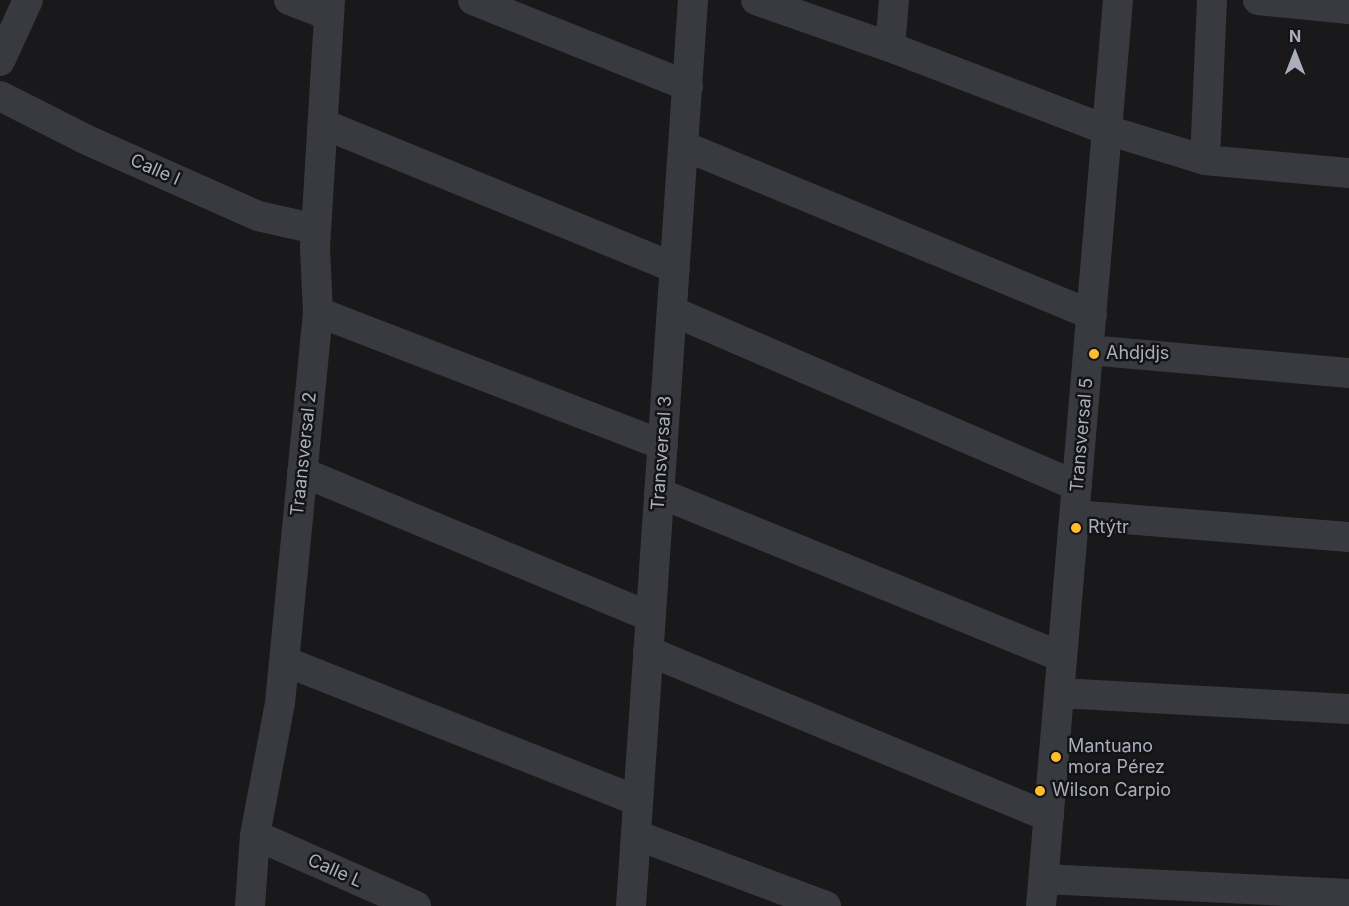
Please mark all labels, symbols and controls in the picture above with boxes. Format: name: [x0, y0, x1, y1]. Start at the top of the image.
north arrow: [1265, 24, 1325, 84]
text: N: [1289, 26, 1301, 46]
street label: Calle I: [127, 149, 183, 191]
place label: Ahdjdjs: [1106, 343, 1169, 365]
marker: Ahdjdjs: [1087, 347, 1101, 361]
street label: Transversal 5: [1066, 377, 1098, 493]
street label: Traansversal 2: [287, 391, 321, 517]
street label: Transversal 3: [647, 395, 677, 511]
place label: Rtýtr: [1088, 517, 1129, 539]
marker: Rtýtr: [1069, 521, 1083, 535]
place label: Mantuano mora Pérez: [1068, 736, 1165, 778]
marker: Mantuano mora Pérez: [1049, 750, 1063, 764]
place label: Wilson Carpio: [1052, 780, 1171, 802]
marker: Wilson Carpio: [1033, 784, 1047, 798]
street label: Calle L: [304, 849, 366, 893]

